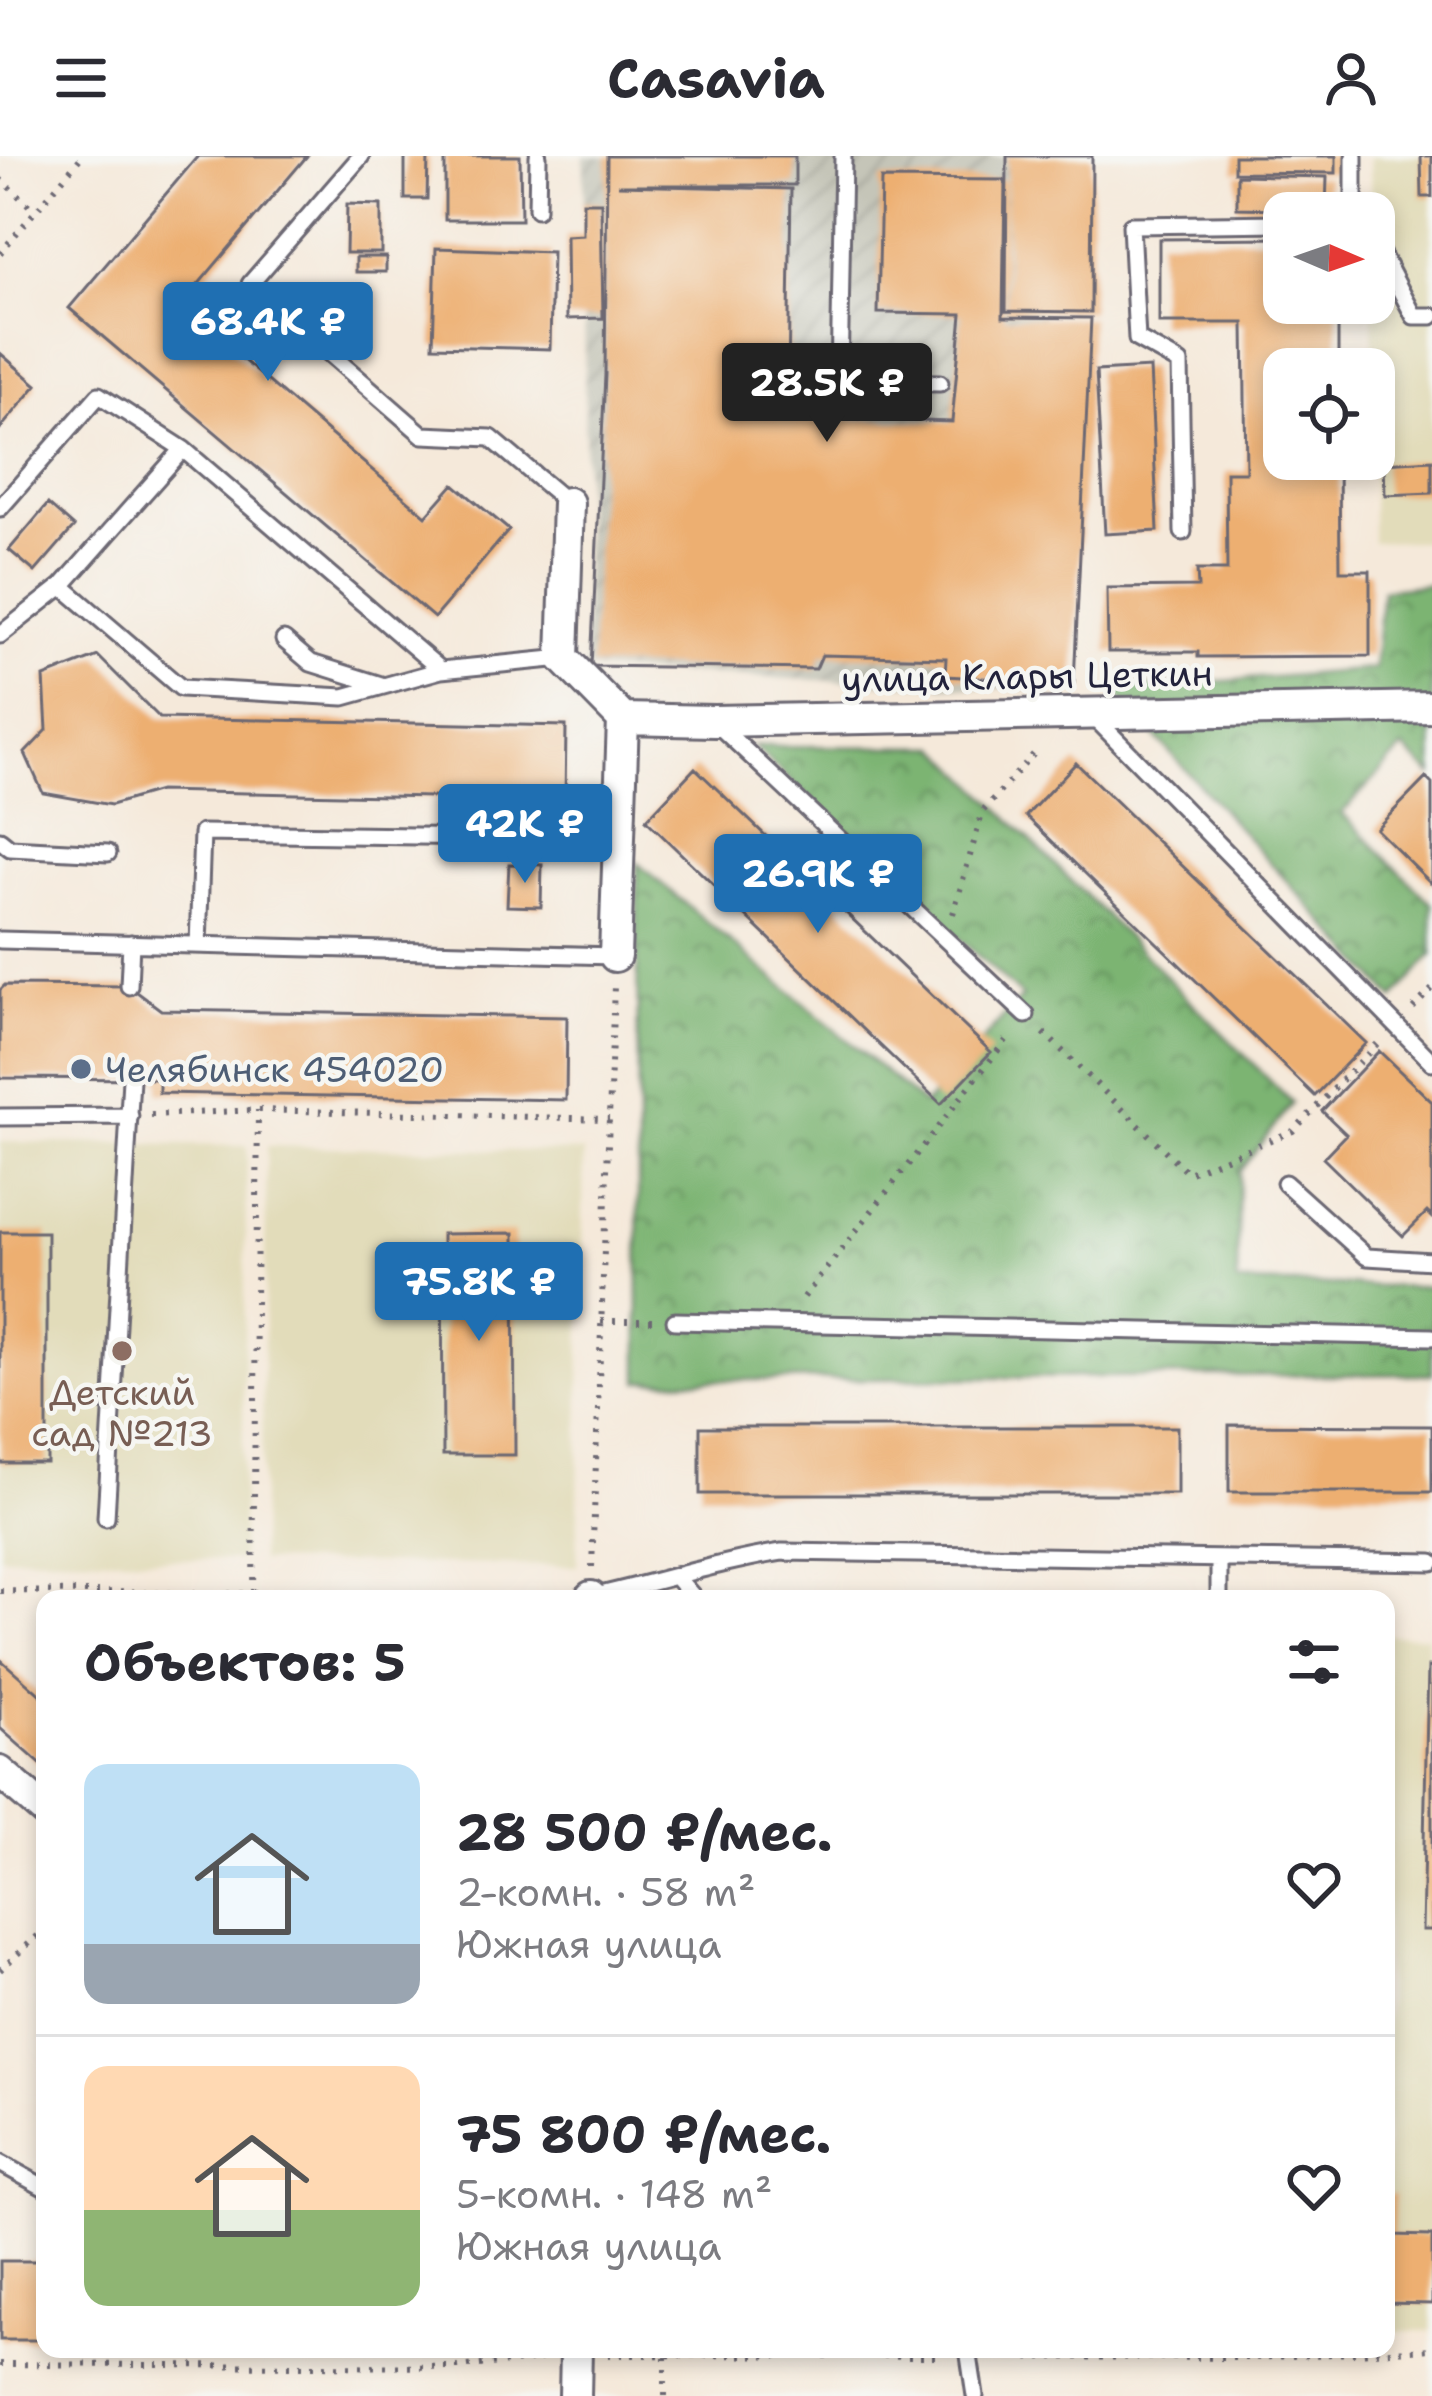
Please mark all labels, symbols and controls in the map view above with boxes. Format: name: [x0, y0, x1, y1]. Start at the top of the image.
text: Casavia: [607, 42, 825, 114]
icon: menu: [48, 45, 114, 111]
icon: person: [1318, 45, 1384, 111]
north arrow: [1263, 192, 1395, 324]
map controls: [1263, 192, 1395, 480]
pin: 68.4K ₽: [157, 282, 379, 384]
text: 68.4K ₽: [190, 295, 346, 347]
pin: 28.5K ₽: [716, 343, 938, 445]
button: locate: [1263, 348, 1395, 480]
text: 28.5K ₽: [749, 356, 905, 408]
street label: улица Клары Цеткин: [841, 648, 1213, 704]
pin: 42K ₽: [441, 784, 609, 886]
text: 42K ₽: [465, 797, 585, 849]
pin: 26.9K ₽: [707, 834, 929, 936]
text: 26.9K ₽: [741, 847, 895, 899]
place label: Челябинск 454020: [105, 1045, 444, 1094]
marker: Челябинск 454020: [68, 1056, 94, 1082]
pin: 75.8K ₽: [368, 1242, 590, 1344]
text: 75.8K ₽: [402, 1255, 556, 1307]
marker: Детский сад №213: [109, 1338, 135, 1364]
place label: Детский сад №213: [31, 1368, 213, 1458]
text: Объектов: 5: [84, 1628, 406, 1696]
icon: filters: [1281, 1629, 1347, 1695]
text: 28 500 ₽/мес.: [456, 1798, 833, 1866]
icon: home: [180, 1812, 324, 1956]
icon: heart: [1281, 1851, 1347, 1917]
text: 2-комн. · 58 m²: [456, 1866, 755, 1918]
text: Южная улица: [456, 1918, 722, 1970]
text: 75 800 ₽/мес.: [456, 2100, 831, 2168]
icon: home: [180, 2114, 324, 2258]
icon: heart: [1281, 2153, 1347, 2219]
text: 5-комн. · 148 m²: [456, 2168, 773, 2220]
text: Южная улица: [456, 2220, 722, 2272]

